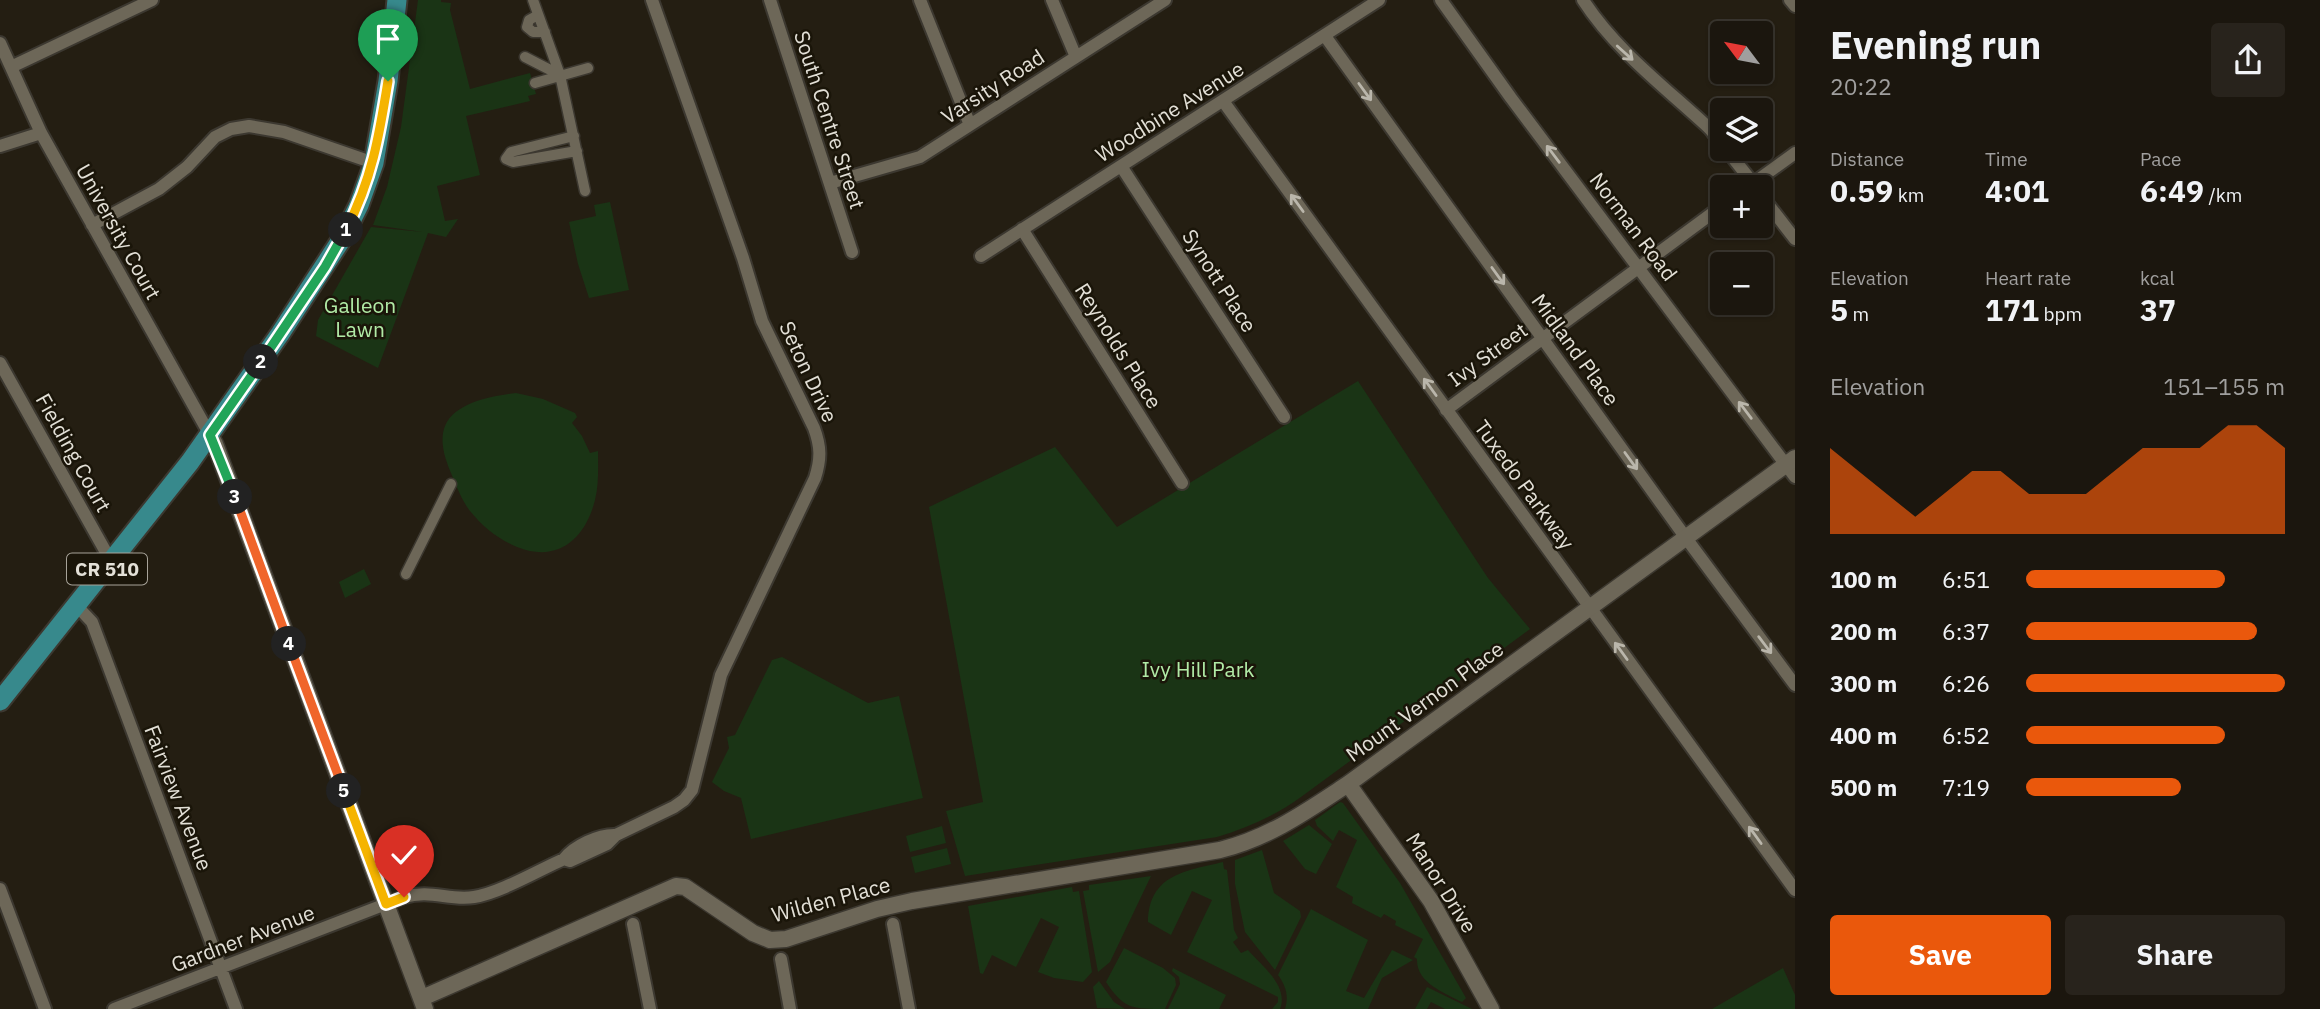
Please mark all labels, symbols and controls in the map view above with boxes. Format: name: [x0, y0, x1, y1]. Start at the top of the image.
pin: [358, 9, 418, 81]
icon: arrive: [369, 20, 407, 58]
text: Evening run: [1830, 20, 2041, 69]
north arrow: [1710, 21, 1773, 84]
map controls: [1710, 21, 1773, 315]
button: share: [2211, 23, 2285, 97]
street label: South Centre Street: [788, 27, 872, 212]
street label: Varsity Road: [935, 42, 1049, 130]
one-way arrow: [1616, 44, 1634, 60]
street label: Woodbine Avenue: [1090, 54, 1249, 168]
text: 20:22: [1830, 71, 1892, 101]
one-way arrow: [1358, 82, 1372, 101]
button: layers: [1710, 98, 1773, 161]
one-way arrow: [1546, 146, 1561, 164]
text: Distance: [1830, 147, 1904, 171]
text: Time: [1985, 147, 2028, 171]
text: Pace: [2140, 147, 2181, 171]
street label: University Court: [70, 159, 168, 304]
street label: Norman Road: [1584, 166, 1684, 286]
text: 0.59: [1830, 171, 1893, 210]
text: 4:01: [1985, 171, 2049, 210]
text: 6:49: [2140, 171, 2204, 210]
button: +: [1710, 175, 1773, 238]
text: km: [1893, 183, 1924, 207]
text: /km: [2204, 183, 2242, 207]
one-way arrow: [1290, 194, 1304, 213]
pin: 1: [328, 212, 364, 247]
text: 1: [340, 217, 351, 241]
street label: Synott Place: [1176, 224, 1264, 337]
button: −: [1710, 252, 1773, 315]
one-way arrow: [1491, 266, 1505, 285]
text: Elevation: [1830, 266, 1909, 290]
text: Heart rate: [1985, 266, 2071, 290]
text: kcal: [2140, 266, 2175, 290]
street label: Reynolds Place: [1069, 277, 1169, 414]
street label: Midland Place: [1526, 288, 1626, 411]
text: 5: [1830, 290, 1848, 329]
text: 171: [1985, 290, 2039, 329]
text: 37: [2140, 290, 2176, 329]
park label: Galleon Lawn: [324, 291, 396, 343]
text: m: [1848, 302, 1869, 326]
text: bpm: [2039, 302, 2082, 326]
street label: Ivy Street: [1442, 316, 1533, 392]
street label: Seton Drive: [773, 317, 845, 427]
pin: 2: [244, 344, 278, 380]
text: 2: [255, 349, 266, 373]
text: Elevation: [1830, 371, 1925, 401]
text: 151–155 m: [2163, 371, 2285, 401]
one-way arrow: [1423, 378, 1437, 397]
street label: Fielding Court: [30, 388, 118, 517]
one-way arrow: [1738, 401, 1753, 420]
street label: Tuxedo Parkway: [1468, 414, 1582, 555]
one-way arrow: [1624, 451, 1638, 470]
pin: 3: [218, 480, 252, 514]
text: 3: [229, 484, 240, 508]
road number: CR 510: [67, 554, 147, 584]
text: 100 m: [1830, 564, 1897, 594]
text: 6:51: [1942, 564, 1990, 594]
text: 200 m: [1830, 616, 1897, 646]
text: 6:37: [1942, 616, 1990, 646]
pin: 4: [272, 626, 306, 662]
text: 4: [283, 631, 294, 655]
street label: Mount Vernon Place: [1340, 634, 1509, 768]
one-way arrow: [1757, 635, 1772, 654]
one-way arrow: [1613, 642, 1628, 661]
park label: Ivy Hill Park: [1141, 655, 1255, 683]
text: 300 m: [1830, 668, 1897, 698]
text: 6:26: [1942, 668, 1990, 698]
text: 400 m: [1830, 720, 1897, 750]
text: 6:52: [1942, 720, 1990, 750]
street label: Fairview Avenue: [138, 721, 220, 874]
text: 500 m: [1830, 772, 1897, 802]
text: 7:19: [1942, 772, 1990, 802]
pin: 5: [326, 774, 362, 808]
text: 5: [338, 778, 349, 802]
pin: [374, 825, 434, 897]
one-way arrow: [1748, 826, 1762, 845]
street label: Manor Drive: [1400, 827, 1484, 938]
icon: check: [385, 836, 423, 874]
street label: Wilden Place: [768, 870, 893, 928]
street label: Gardner Avenue: [167, 898, 319, 978]
button: Save: [1830, 915, 2051, 995]
button: Share: [2065, 915, 2285, 995]

